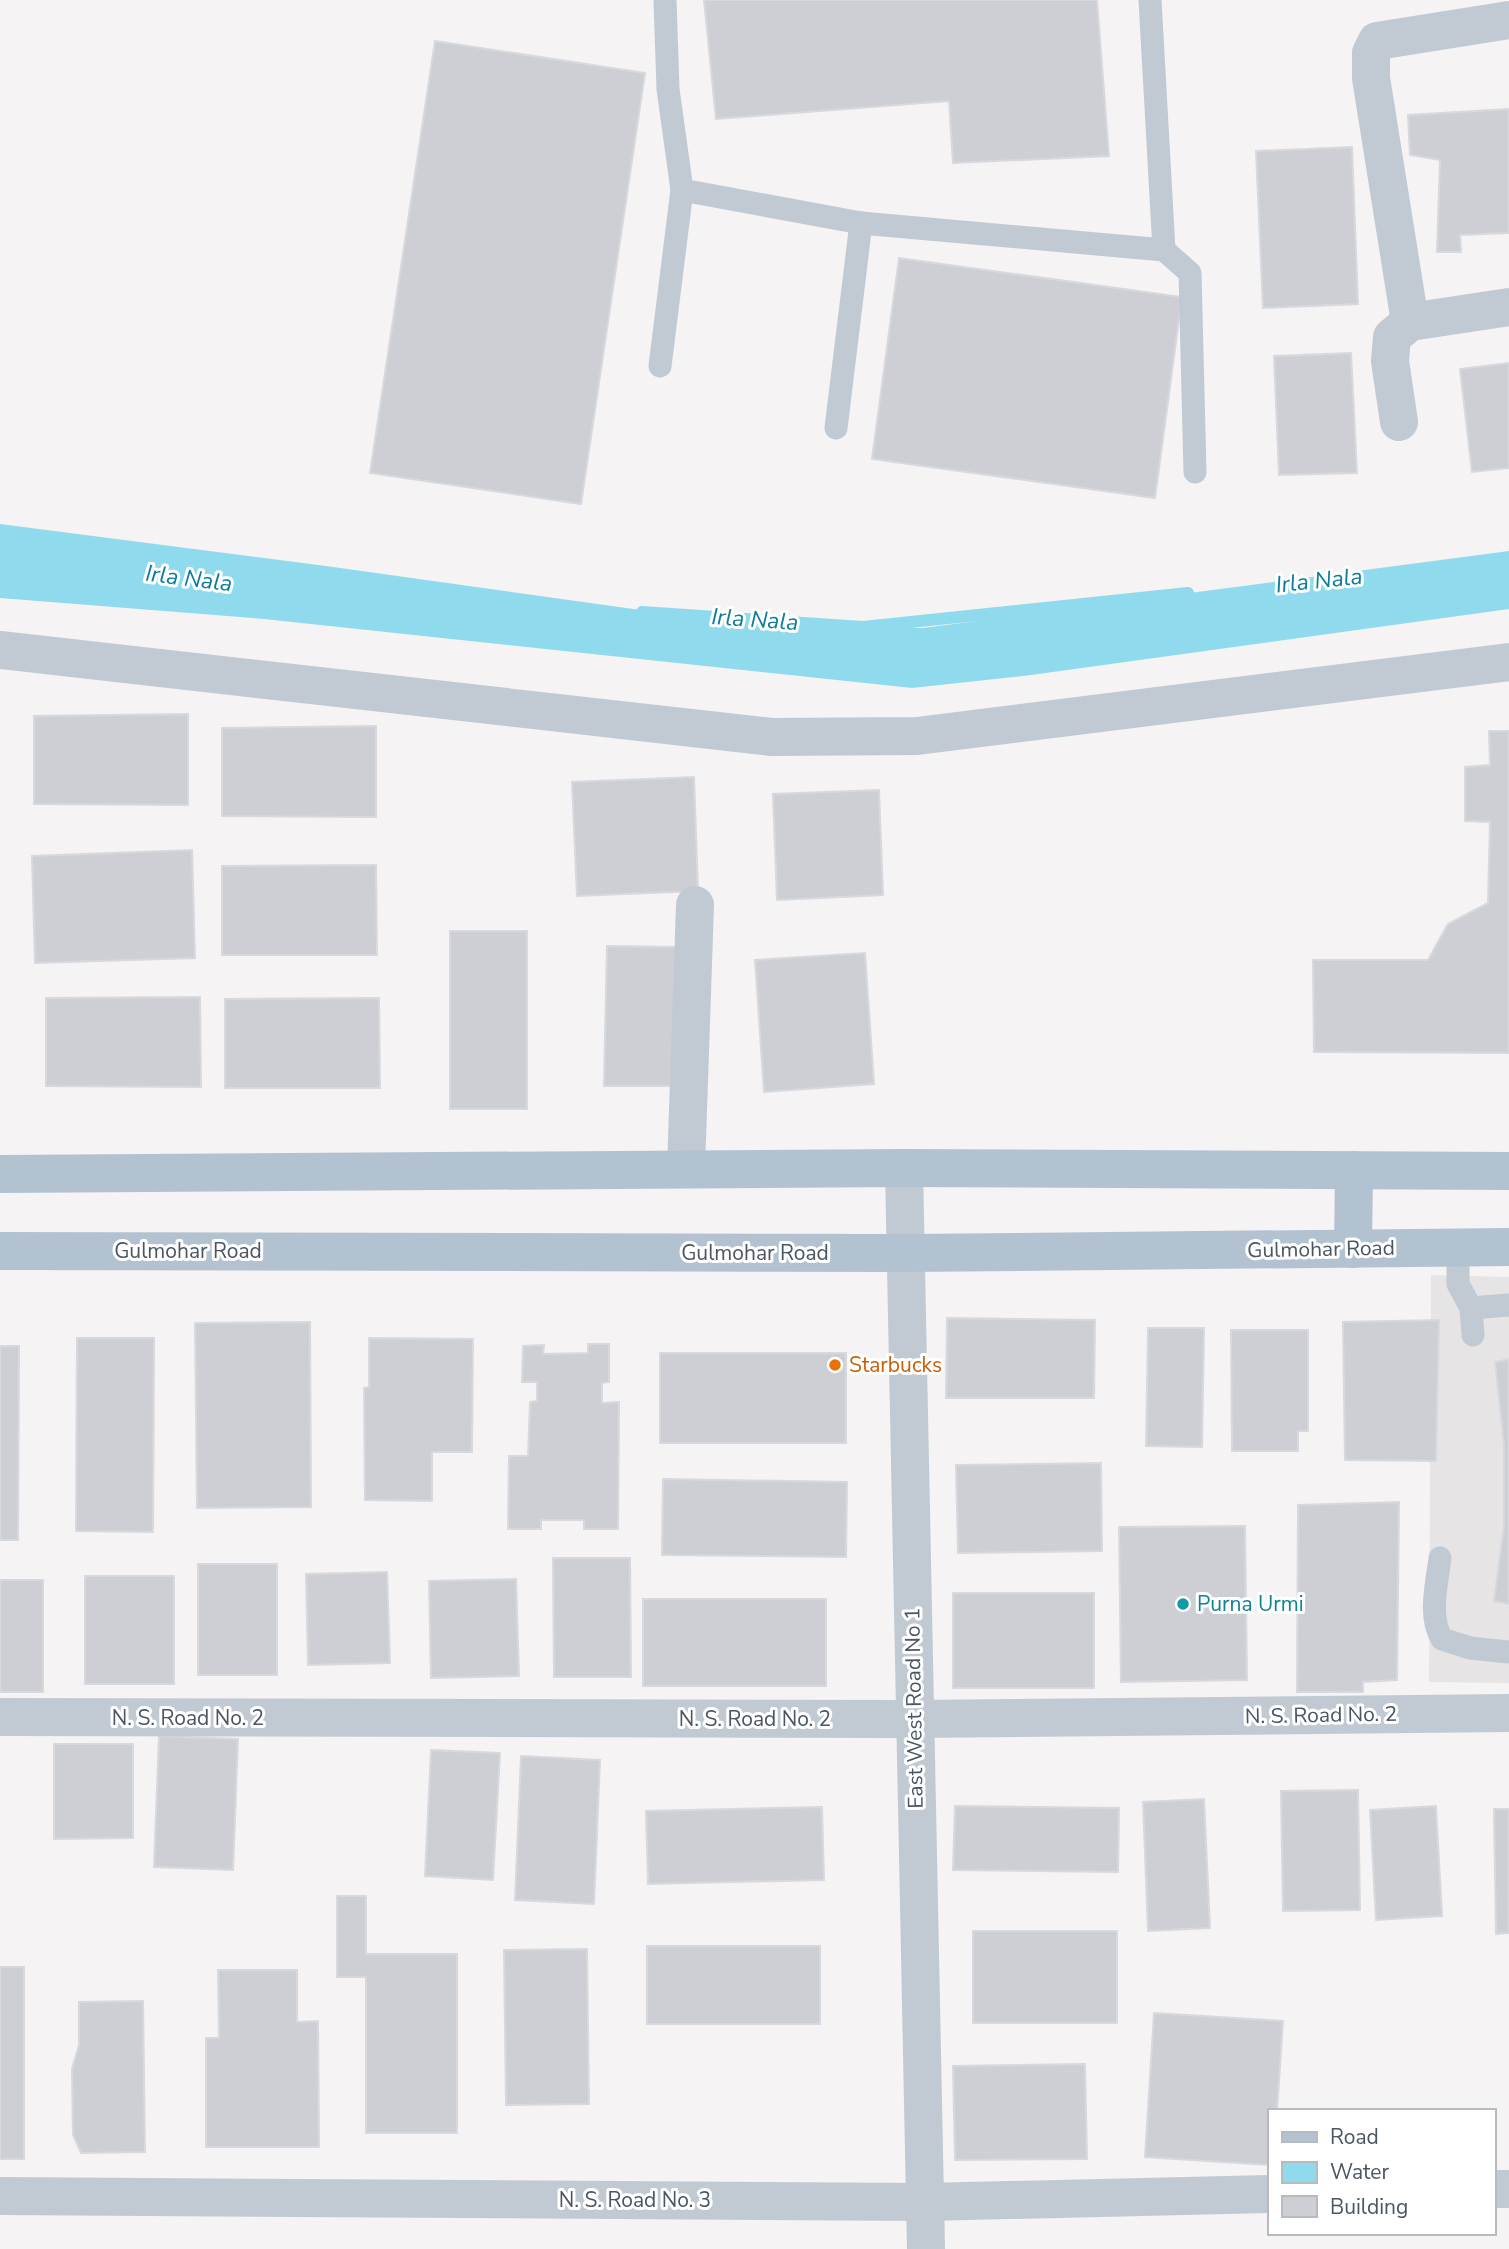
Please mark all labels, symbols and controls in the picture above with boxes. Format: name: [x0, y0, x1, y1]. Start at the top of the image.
water label: Irla Nala: [144, 558, 234, 599]
water label: Irla Nala: [1274, 561, 1364, 600]
water label: Irla Nala: [710, 601, 800, 638]
street label: Gulmohar Road: [1247, 1234, 1395, 1264]
street label: Gulmohar Road: [114, 1237, 262, 1265]
street label: Gulmohar Road: [681, 1239, 829, 1267]
place label: Starbucks: [849, 1351, 942, 1379]
marker: Starbucks: [827, 1357, 843, 1373]
place label: Purna Urmi: [1197, 1590, 1304, 1618]
marker: Purna Urmi: [1175, 1596, 1191, 1612]
street label: East West Road No 1: [898, 1607, 930, 1809]
street label: N. S. Road No. 2: [1245, 1700, 1397, 1730]
street label: N. S. Road No. 2: [112, 1704, 264, 1732]
street label: N. S. Road No. 2: [679, 1705, 831, 1733]
legend: [1268, 2109, 1495, 2235]
text: Road: [1330, 2123, 1379, 2151]
text: Water: [1330, 2158, 1389, 2186]
street label: N. S. Road No. 3: [559, 2186, 711, 2214]
text: Building: [1330, 2193, 1408, 2221]

